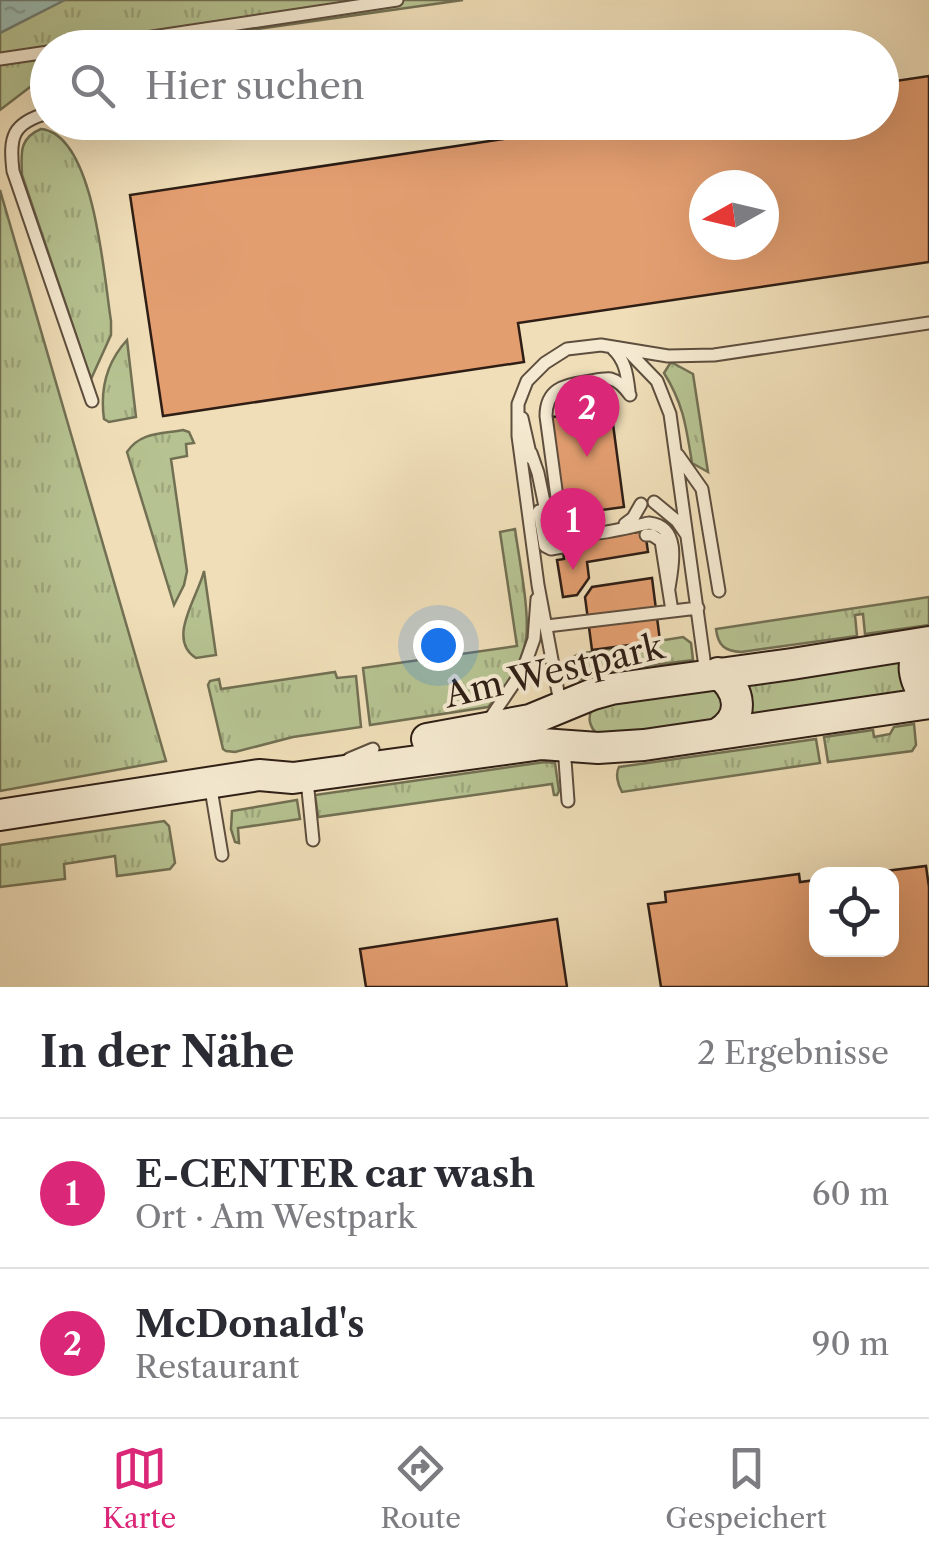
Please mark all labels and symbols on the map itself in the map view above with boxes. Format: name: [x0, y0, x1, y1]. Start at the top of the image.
north arrow: [689, 170, 779, 260]
pin: 2: [554, 374, 620, 457]
pin: 1: [540, 488, 606, 570]
your location: [413, 620, 464, 671]
street label: Am Westpark: [439, 624, 670, 717]

